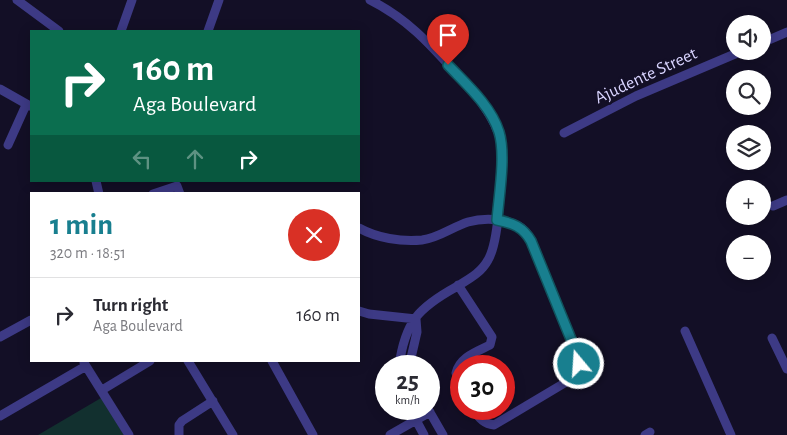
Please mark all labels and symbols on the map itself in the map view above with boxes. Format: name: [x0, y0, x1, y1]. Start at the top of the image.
pin: [427, 14, 469, 65]
street label: Ajudente Street: [592, 44, 700, 107]
position arrow: [552, 337, 604, 389]
speed limit sign: 30: [450, 355, 515, 420]

